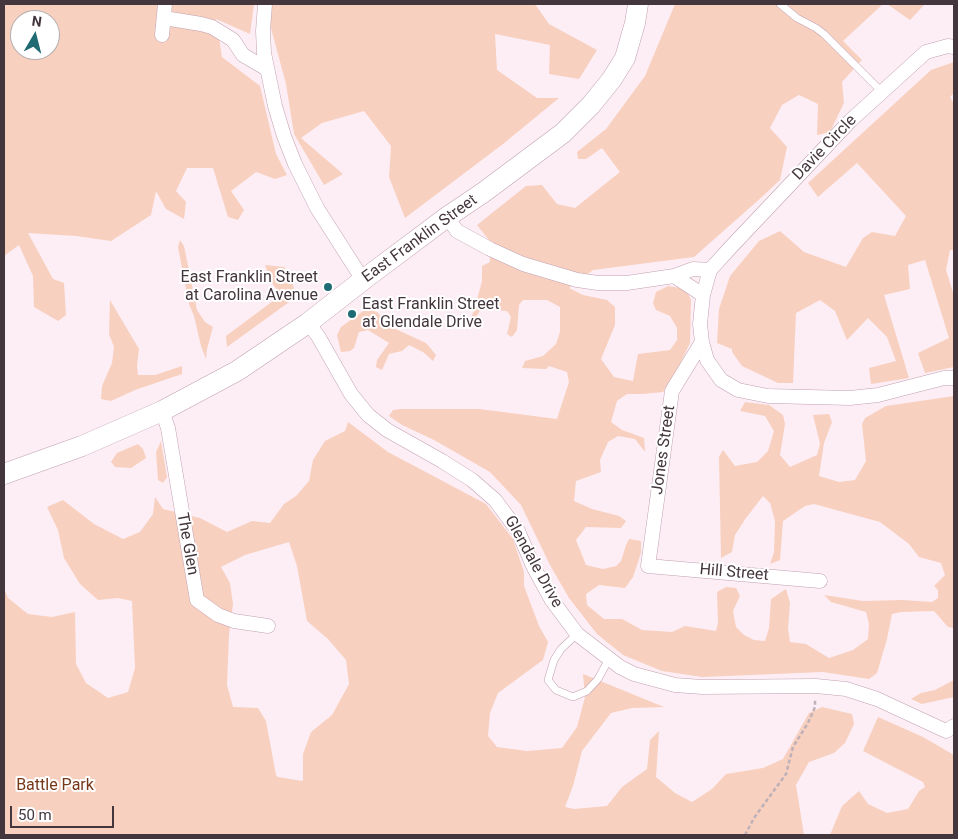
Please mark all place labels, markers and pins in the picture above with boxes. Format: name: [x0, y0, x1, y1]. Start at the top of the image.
place label: East Franklin Street at Carolina Avenue: [181, 268, 318, 306]
marker: East Franklin Street at Carolina Avenue: [322, 281, 334, 293]
place label: East Franklin Street at Glendale Drive: [362, 295, 499, 333]
marker: East Franklin Street at Glendale Drive: [346, 308, 358, 320]

